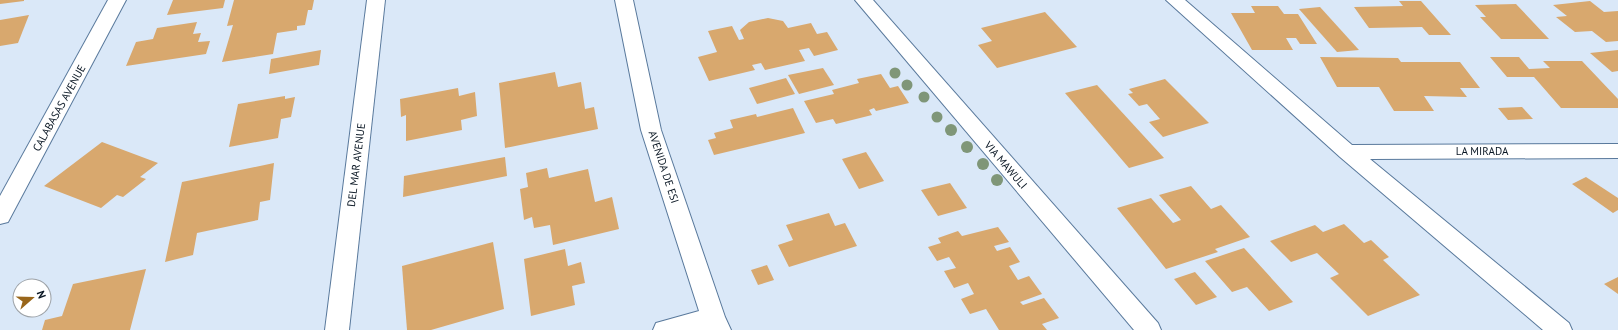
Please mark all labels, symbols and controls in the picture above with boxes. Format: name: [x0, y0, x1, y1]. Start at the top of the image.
street label: CALABASAS AVENUE: [29, 62, 89, 154]
street label: DEL MAR AVENUE: [344, 122, 368, 208]
street label: AVENIDA DE ESI: [646, 129, 682, 205]
street label: VIA MAWULI: [981, 138, 1030, 192]
street label: LA MIRADA: [1456, 144, 1509, 158]
north arrow: [12, 278, 52, 318]
text: N: [34, 289, 49, 300]

